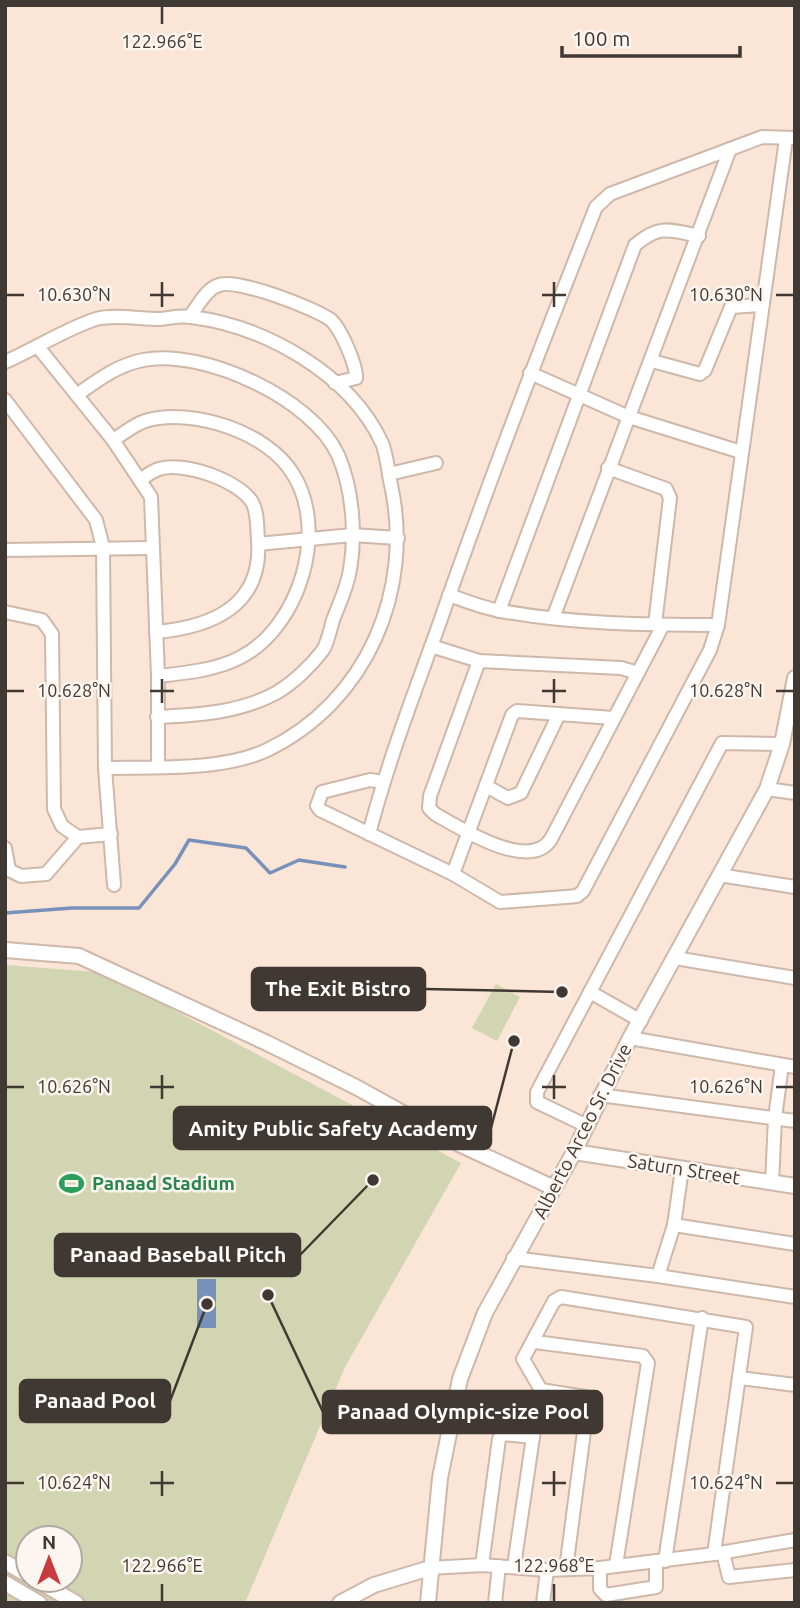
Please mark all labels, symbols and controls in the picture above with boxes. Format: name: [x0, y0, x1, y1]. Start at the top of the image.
scale bar: [562, 14, 740, 58]
text: 100 m: [572, 26, 630, 50]
text: 122.966°E: [121, 31, 203, 51]
text: 10.630°N: [37, 284, 111, 304]
text: 10.630°N: [689, 284, 763, 304]
text: 10.628°N: [37, 680, 111, 700]
text: 10.628°N: [689, 680, 763, 700]
callout: The Exit Bistro: [252, 968, 425, 1010]
text: The Exit Bistro: [265, 976, 411, 1000]
street label: Alberto Arceo Sr. Drive: [528, 1040, 636, 1222]
text: 10.626°N: [37, 1076, 111, 1096]
text: 10.626°N: [689, 1076, 763, 1096]
callout: Amity Public Safety Academy: [174, 1107, 491, 1149]
text: Amity Public Safety Academy: [189, 1116, 478, 1140]
street label: Saturn Street: [626, 1149, 742, 1189]
sports icon: Panaad Stadium: [58, 1169, 86, 1197]
place label: Panaad Stadium: [92, 1172, 235, 1194]
callout: Panaad Baseball Pitch: [55, 1234, 300, 1276]
text: Panaad Baseball Pitch: [70, 1242, 286, 1266]
callout: Panaad Pool: [20, 1380, 170, 1422]
text: Panaad Pool: [34, 1388, 156, 1412]
callout: Panaad Olympic-size Pool: [323, 1391, 602, 1433]
text: Panaad Olympic-size Pool: [337, 1399, 589, 1423]
text: 10.624°N: [37, 1472, 111, 1492]
text: 10.624°N: [689, 1472, 763, 1492]
north arrow: [14, 1524, 84, 1594]
text: N: [42, 1531, 56, 1553]
text: 122.966°E: [121, 1555, 203, 1575]
text: 122.968°E: [513, 1555, 595, 1575]

